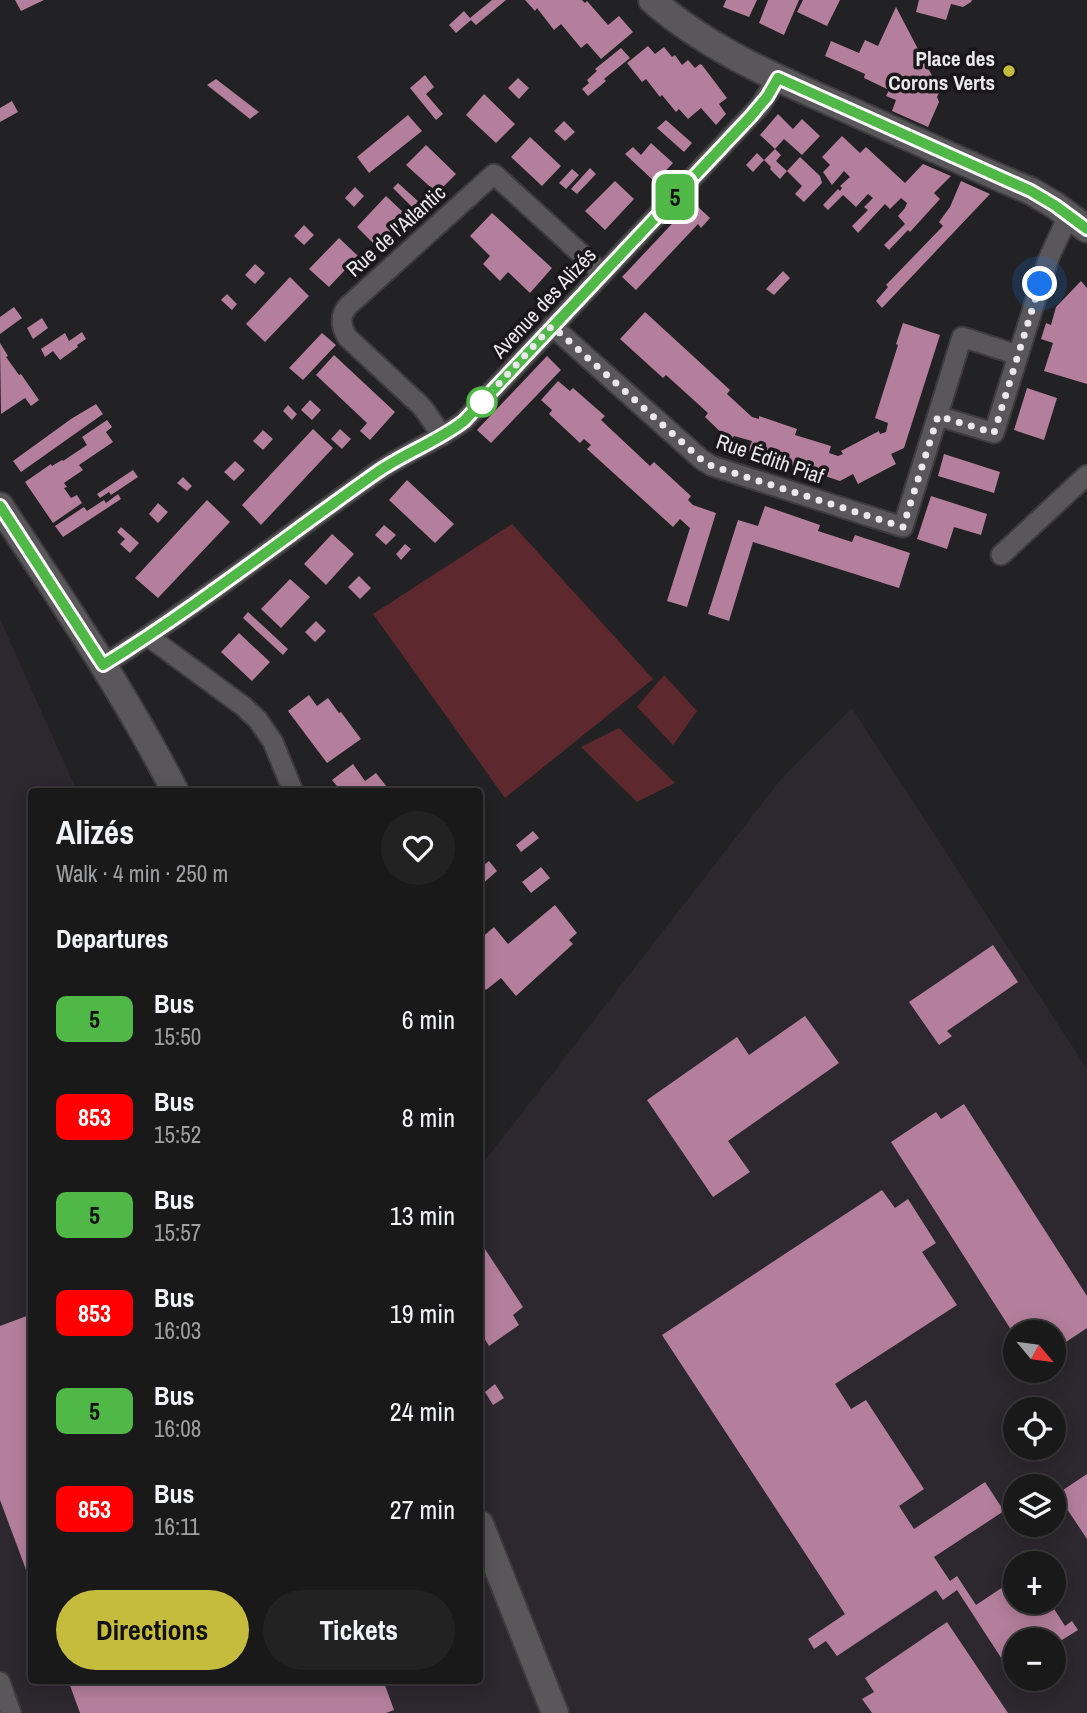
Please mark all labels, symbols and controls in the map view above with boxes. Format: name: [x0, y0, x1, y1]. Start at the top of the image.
place label: Place des Corons Verts: [888, 44, 995, 97]
marker: Place des Corons Verts: [1001, 63, 1017, 79]
line badge: 5: [652, 174, 698, 220]
street label: Rue de l'Atlantic: [340, 178, 452, 283]
text: 5: [670, 181, 680, 213]
street label: Avenue des Alizés: [484, 241, 602, 365]
your location: [1022, 266, 1057, 301]
unlabelled marker: [467, 387, 497, 417]
street label: Rue Édith Piaf: [712, 427, 828, 491]
text: Alizés: [56, 810, 134, 854]
button: heart: [381, 811, 455, 885]
text: Walk · 4 min · 250 m: [56, 858, 228, 889]
text: Departures: [56, 921, 169, 956]
text: Bus: [154, 986, 194, 1021]
text: 6 min: [402, 1002, 455, 1037]
text: 5: [89, 1003, 100, 1035]
text: 15:50: [154, 1021, 201, 1052]
text: Bus: [154, 1084, 194, 1119]
text: 8 min: [402, 1100, 455, 1135]
text: 853: [78, 1101, 111, 1133]
text: 15:52: [154, 1119, 201, 1150]
text: Bus: [154, 1182, 194, 1217]
text: 13 min: [390, 1198, 455, 1233]
text: 5: [89, 1199, 100, 1231]
text: 15:57: [154, 1217, 201, 1248]
text: Bus: [154, 1280, 194, 1315]
text: 19 min: [390, 1296, 455, 1331]
text: 853: [78, 1297, 111, 1329]
text: 16:03: [154, 1315, 201, 1346]
north arrow: [1003, 1320, 1066, 1382]
map controls: [1003, 1320, 1066, 1691]
text: Bus: [154, 1378, 194, 1413]
text: 24 min: [390, 1394, 455, 1429]
text: 5: [89, 1395, 100, 1427]
button: locate: [1003, 1397, 1066, 1460]
text: 16:08: [154, 1413, 201, 1444]
button: layers: [1003, 1474, 1066, 1537]
text: Bus: [154, 1476, 194, 1511]
text: 27 min: [390, 1492, 455, 1527]
text: 853: [78, 1493, 111, 1525]
text: 16:11: [154, 1511, 200, 1542]
button: +: [1003, 1551, 1066, 1614]
button: Directions: [56, 1590, 249, 1670]
button: Tickets: [263, 1590, 455, 1670]
button: −: [1003, 1628, 1066, 1691]

